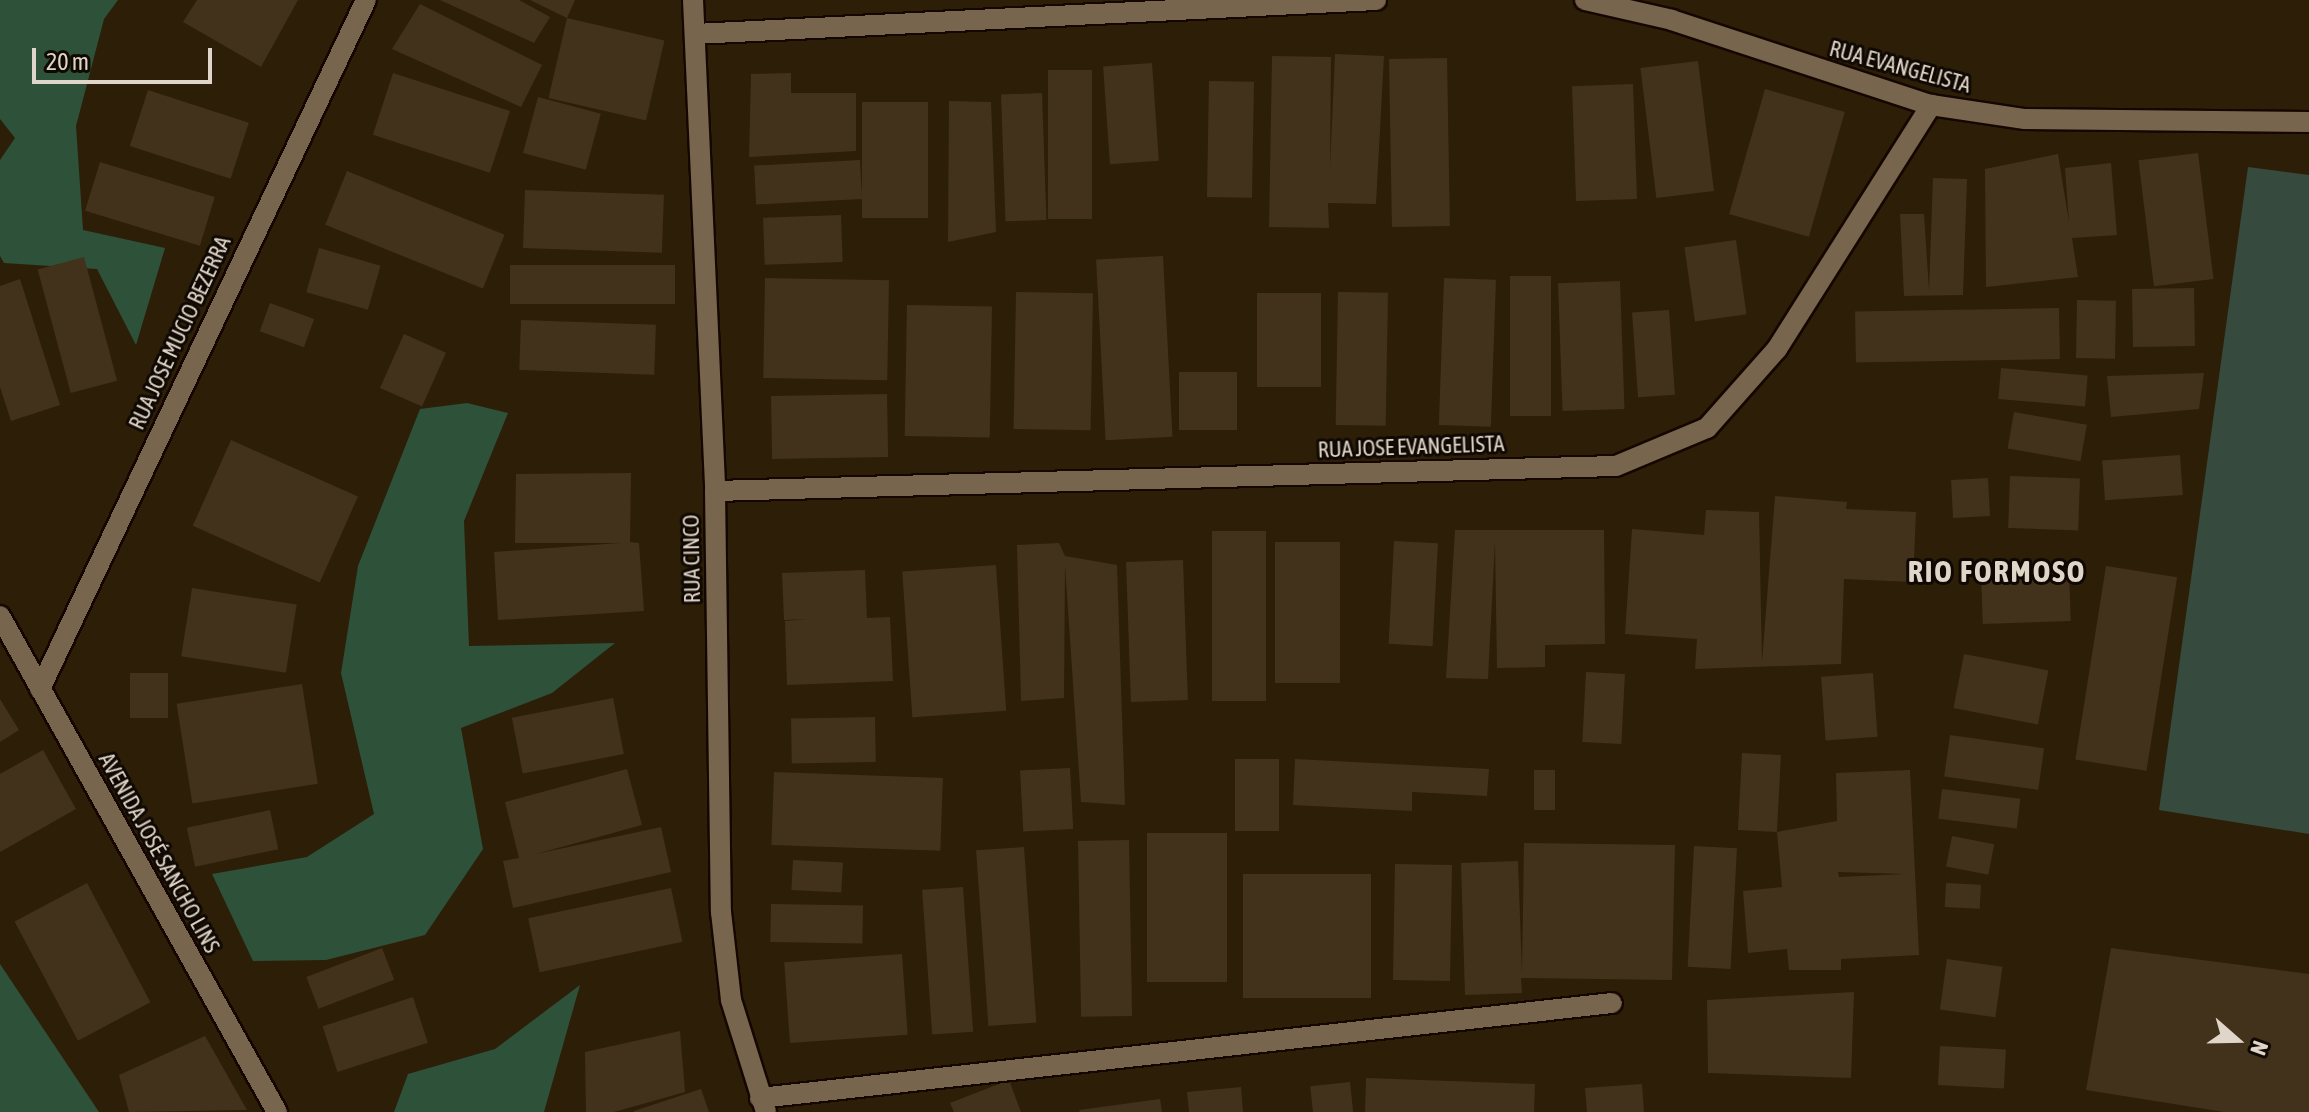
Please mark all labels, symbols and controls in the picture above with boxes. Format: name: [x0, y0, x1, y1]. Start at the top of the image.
scale bar: [36, 32, 216, 82]
street label: RUA EVANGELISTA: [1826, 35, 1974, 99]
text: 20 m: [46, 48, 89, 75]
street label: RUA JOSE MUCIO BEZERRA: [124, 232, 236, 434]
street label: RUA JOSE EVANGELISTA: [1317, 431, 1505, 463]
street label: RUA CINCO: [678, 514, 706, 604]
district label: RIO FORMOSO: [1908, 553, 2086, 589]
street label: AVENIDA JOSÉ SANCHO LINS: [93, 748, 225, 958]
north arrow: [2197, 1000, 2277, 1080]
text: N: [2245, 1038, 2274, 1059]

